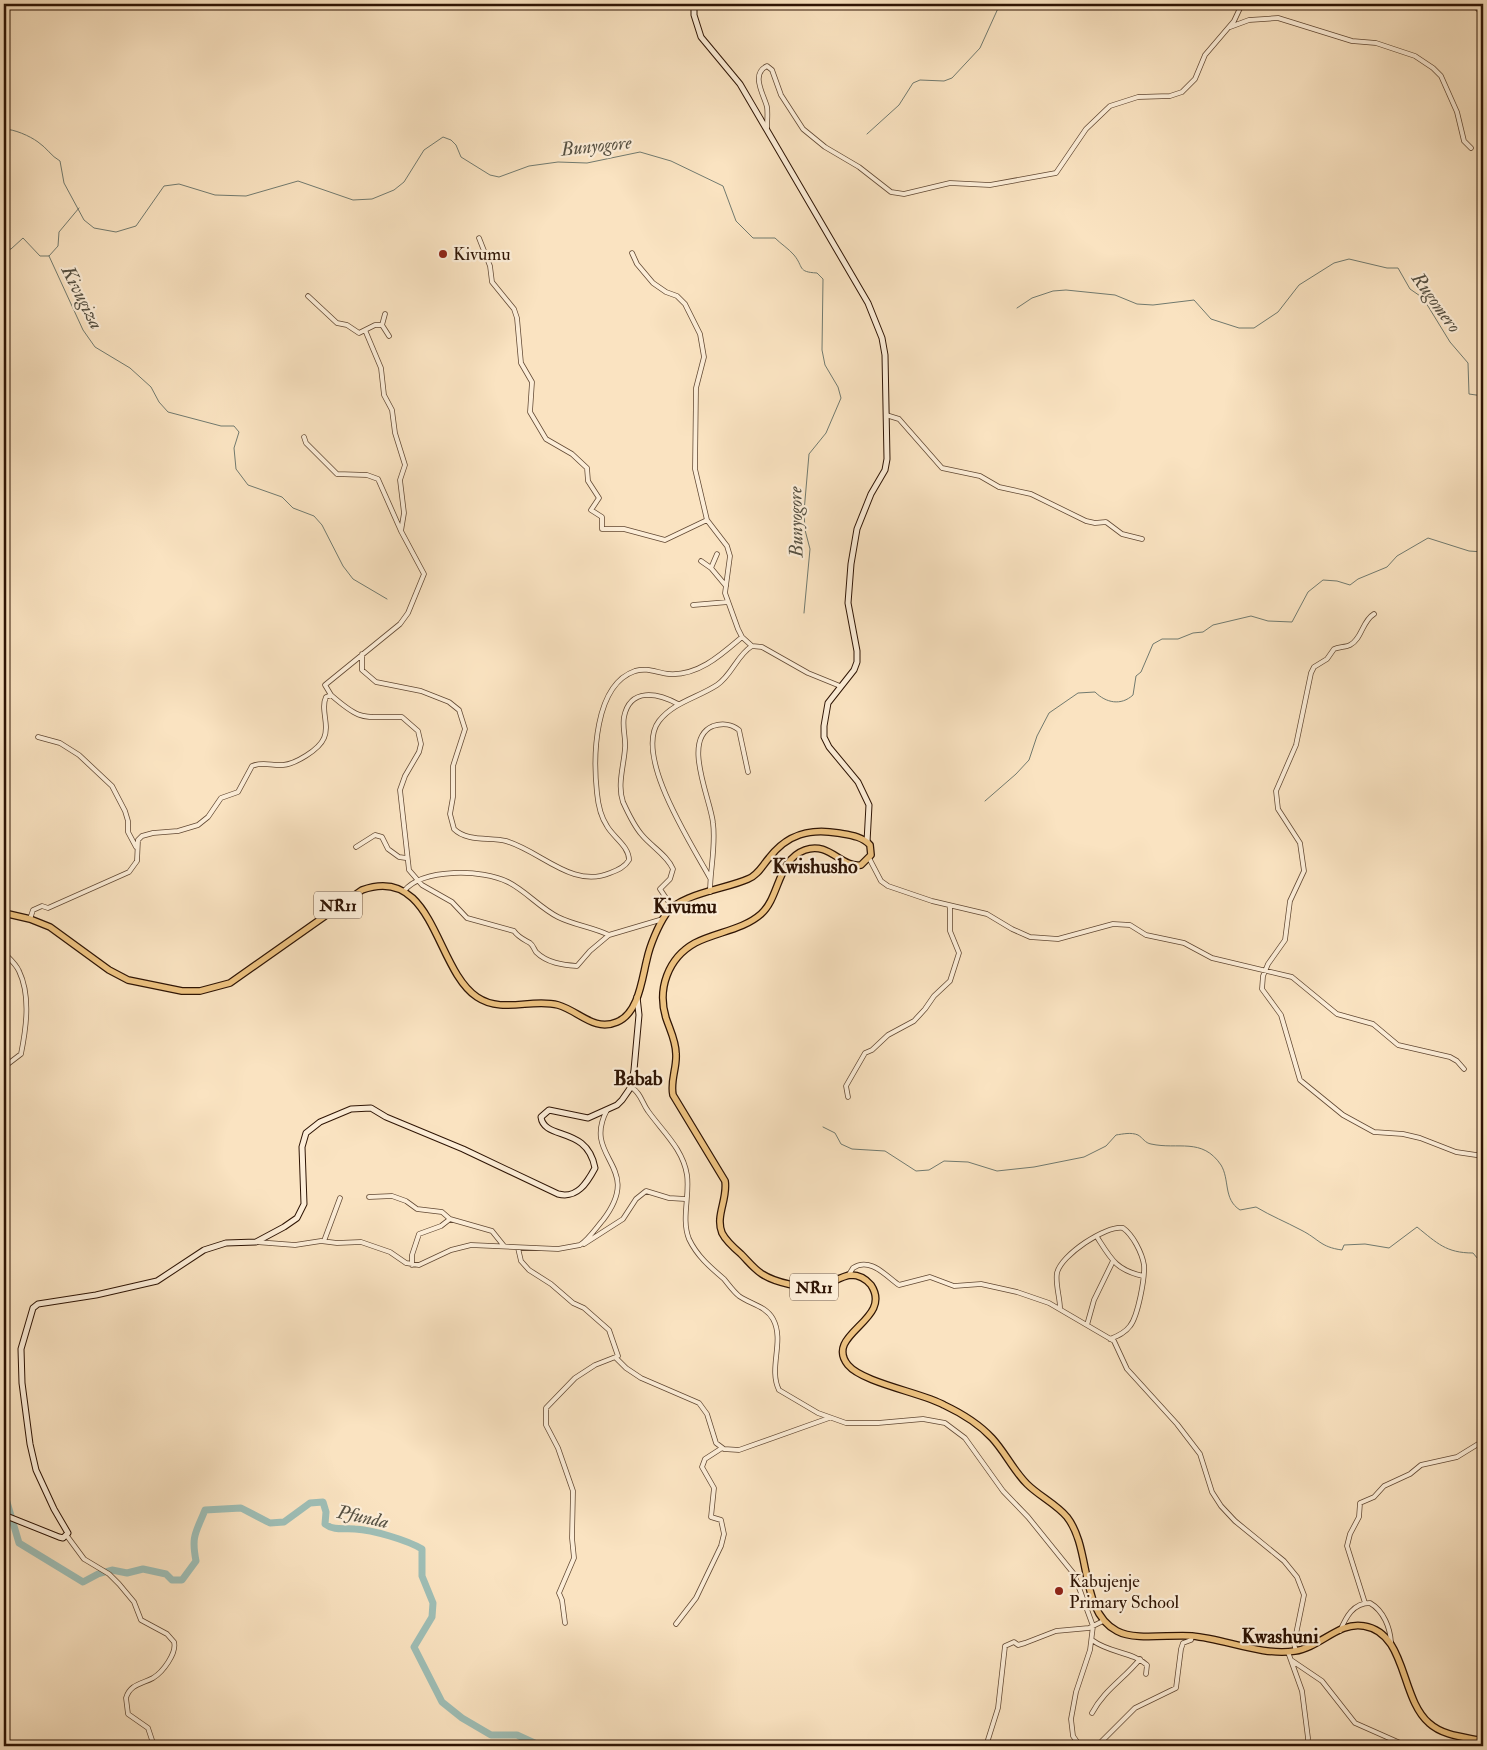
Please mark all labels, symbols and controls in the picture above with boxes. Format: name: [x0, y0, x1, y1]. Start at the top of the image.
water label: Bunyogore: [559, 130, 633, 162]
place label: Kivumu: [453, 243, 511, 266]
marker: Kivumu: [437, 248, 449, 260]
water label: Kivugiza: [55, 261, 108, 334]
water label: Rugomero: [1406, 267, 1466, 338]
water label: Bunyogore: [783, 486, 809, 559]
district label: Kwishusho: [772, 854, 858, 879]
road number: NR11: [314, 892, 362, 918]
district label: Kivumu: [653, 894, 718, 919]
district label: Babab: [613, 1066, 663, 1091]
road number: NR11: [790, 1274, 838, 1300]
water label: Pfunda: [334, 1500, 391, 1534]
place label: Kabujenje Primary School: [1069, 1570, 1180, 1614]
marker: Kabujenje Primary School: [1053, 1585, 1065, 1597]
district label: Kwashuni: [1242, 1624, 1319, 1649]

